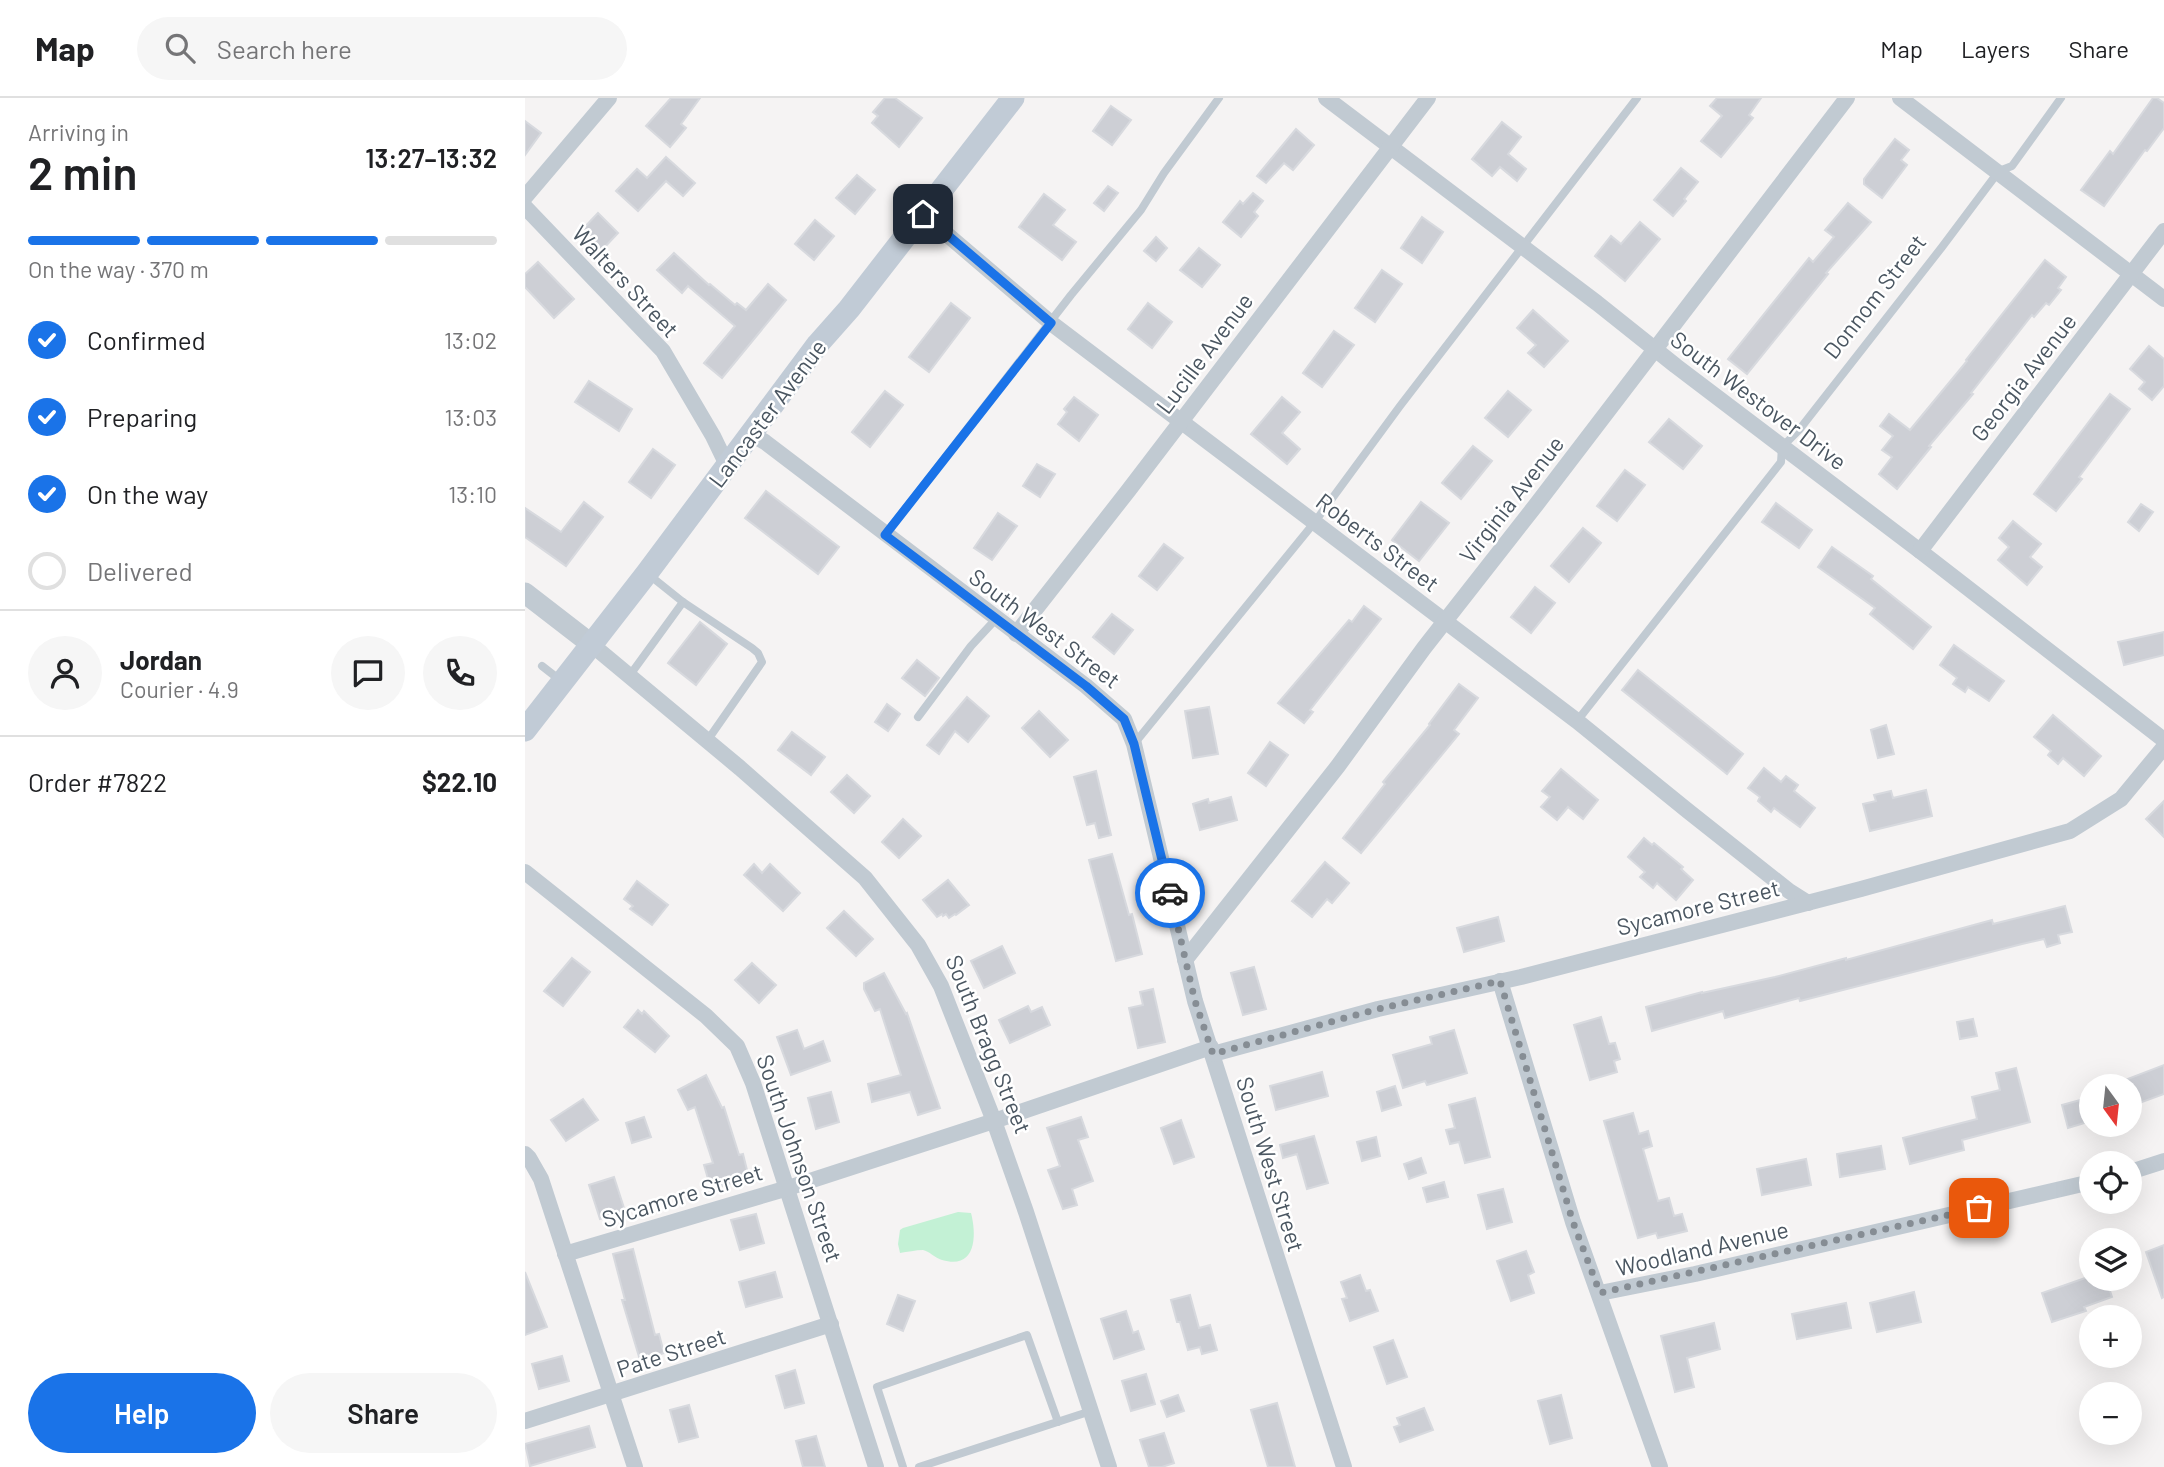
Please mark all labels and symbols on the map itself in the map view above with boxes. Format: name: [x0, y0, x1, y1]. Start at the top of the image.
pin: [893, 184, 953, 244]
street label: Walters Street: [567, 219, 685, 343]
street label: Donnom Street: [1817, 228, 1931, 364]
street label: Lucille Avenue: [1150, 287, 1258, 419]
street label: Georgia Avenue: [1964, 307, 2082, 447]
street label: South Westover Drive: [1666, 325, 1852, 475]
street label: Lancaster Avenue: [702, 333, 832, 493]
street label: Virginia Avenue: [1453, 430, 1569, 568]
street label: Roberts Street: [1311, 487, 1445, 597]
street label: South West Street: [964, 562, 1126, 694]
courier: [1135, 858, 1205, 928]
street label: Sycamore Street: [1614, 873, 1782, 941]
street label: South Bragg Street: [940, 951, 1038, 1137]
street label: South Johnson Street: [751, 1051, 849, 1265]
street label: South West Street: [1231, 1073, 1311, 1255]
north arrow: [2079, 1074, 2142, 1138]
street label: Sycamore Street: [598, 1157, 766, 1233]
pin: [1949, 1178, 2009, 1238]
street label: Woodland Avenue: [1613, 1215, 1791, 1281]
street label: Pate Street: [613, 1321, 729, 1383]

